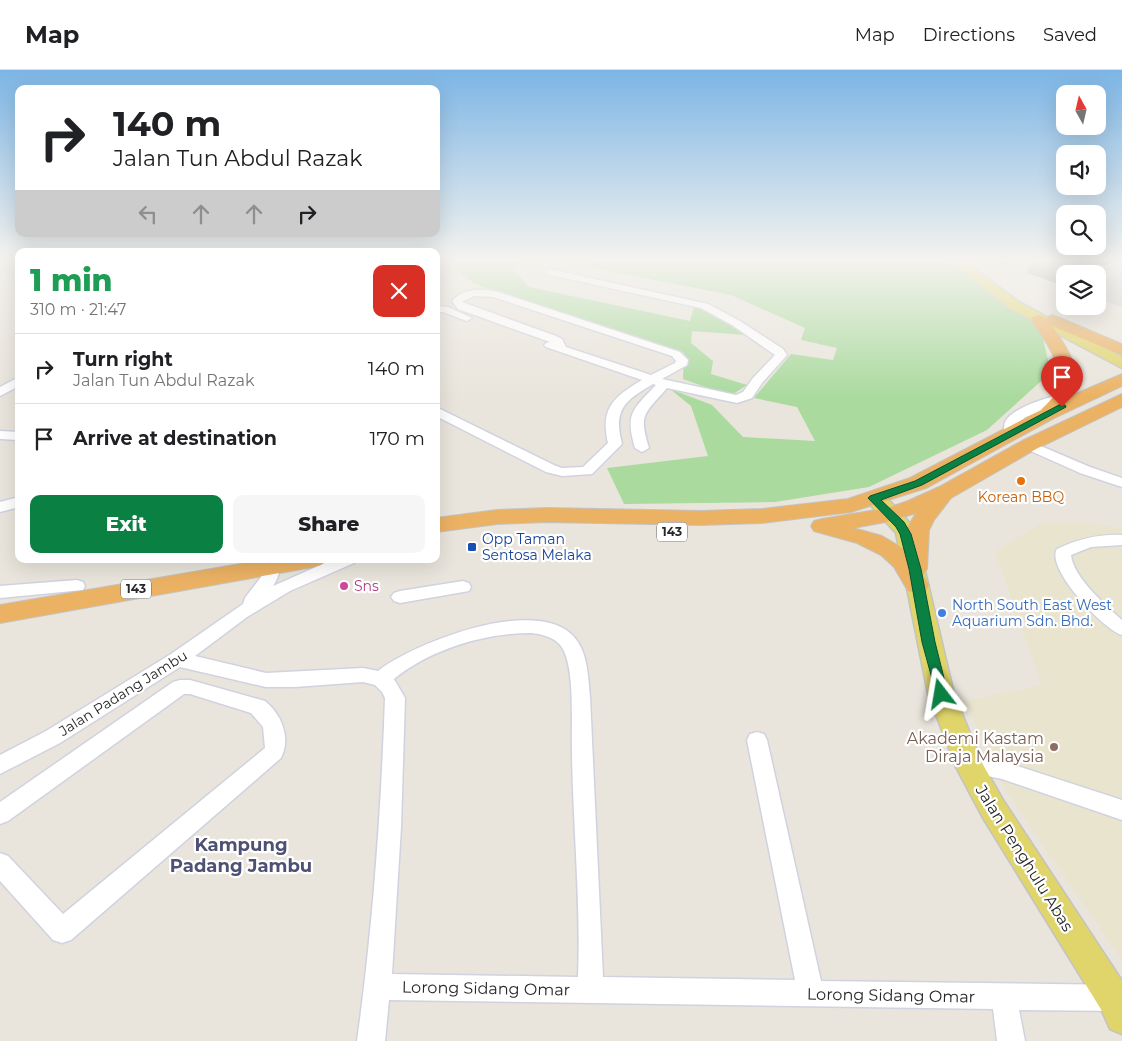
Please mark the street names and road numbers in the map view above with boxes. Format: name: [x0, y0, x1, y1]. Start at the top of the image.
road number: 143: [657, 522, 687, 542]
road number: 143: [121, 579, 151, 598]
street label: Jalan Padang Jambu: [55, 646, 191, 740]
street label: Jalan Penghulu Abas: [971, 781, 1078, 935]
street label: Lorong Sidang Omar: [402, 978, 570, 999]
street label: Lorong Sidang Omar: [807, 985, 975, 1006]

